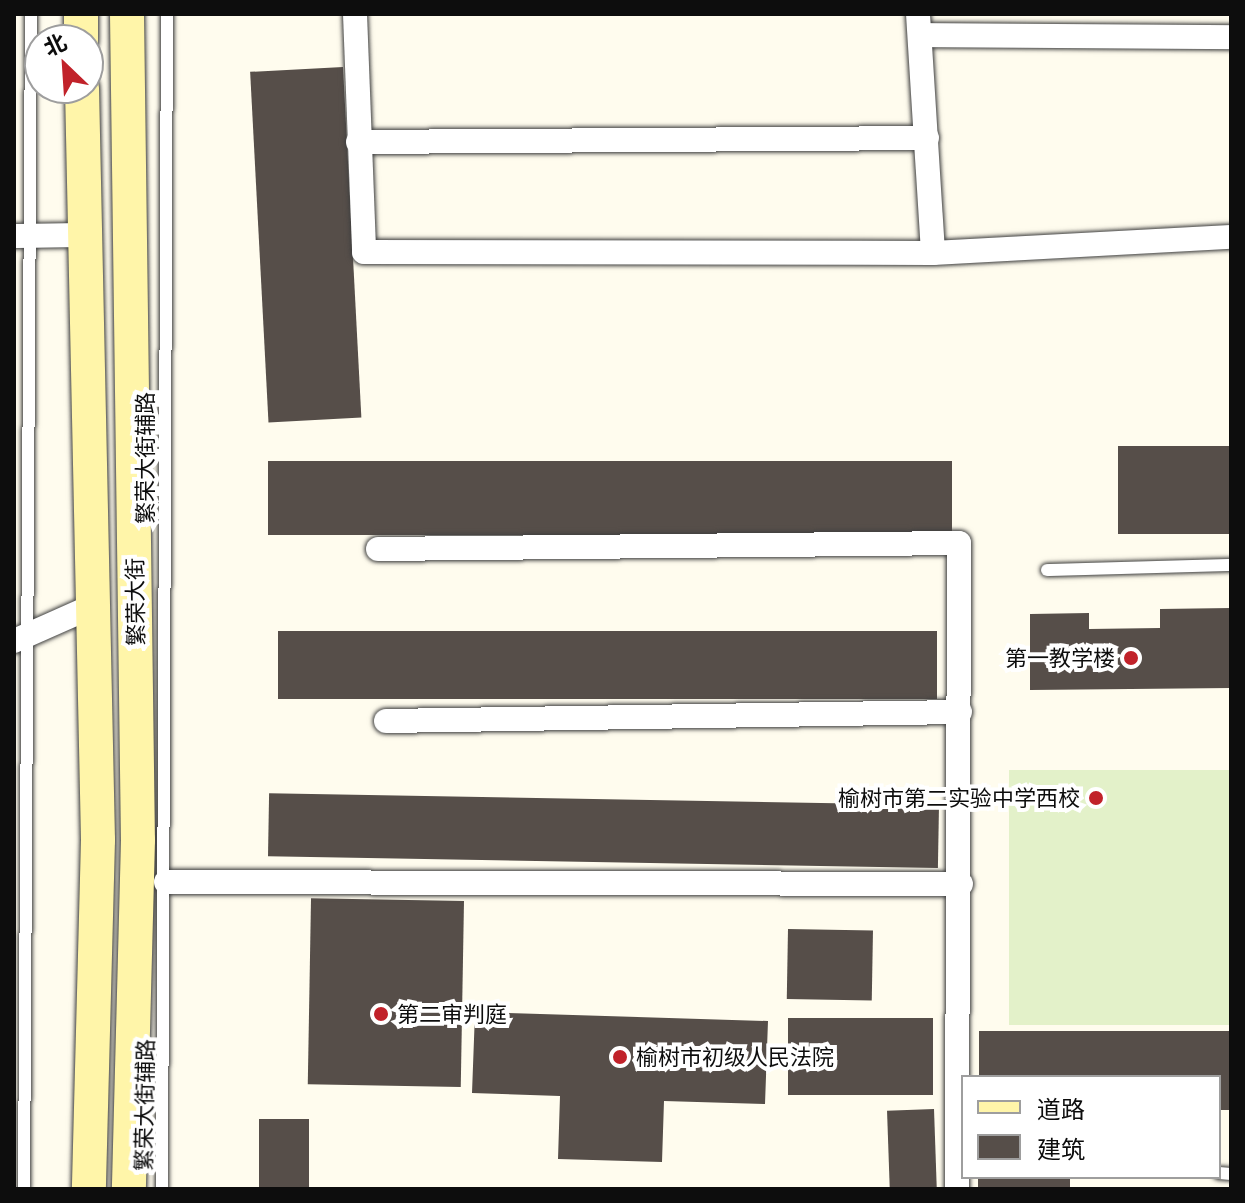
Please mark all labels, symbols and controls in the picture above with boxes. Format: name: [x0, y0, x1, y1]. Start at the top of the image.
north arrow: [24, 24, 104, 104]
text: 北: [38, 26, 71, 62]
street label: 繁荣大街辅路: [132, 392, 158, 524]
street label: 繁荣大街: [121, 558, 149, 646]
place label: 第一教学楼: [1005, 645, 1115, 671]
marker: 第一教学楼: [1122, 649, 1140, 667]
place label: 榆树市第二实验中学西校: [838, 785, 1080, 811]
marker: 榆树市第二实验中学西校: [1087, 789, 1105, 807]
place label: 第二审判庭: [397, 1001, 507, 1027]
marker: 第二审判庭: [372, 1005, 390, 1023]
street label: 繁荣大街辅路: [130, 1039, 158, 1171]
place label: 榆树市初级人民法院: [636, 1044, 834, 1070]
marker: 榆树市初级人民法院: [611, 1048, 629, 1066]
legend: [961, 1075, 1221, 1179]
text: 道路: [1037, 1092, 1085, 1125]
text: 建筑: [1037, 1132, 1085, 1165]

